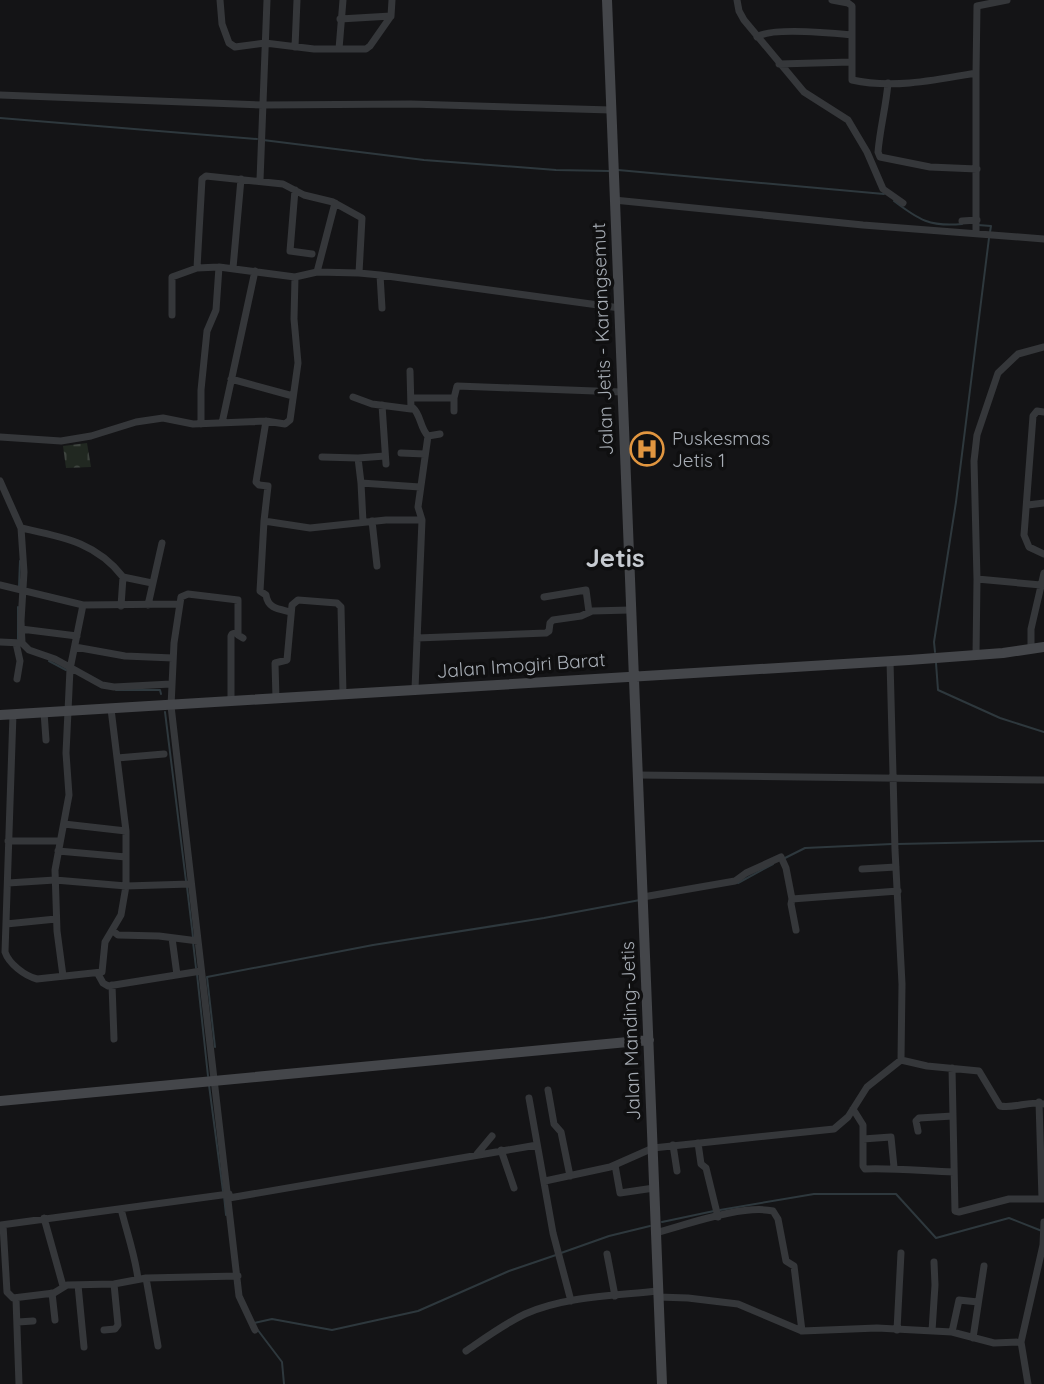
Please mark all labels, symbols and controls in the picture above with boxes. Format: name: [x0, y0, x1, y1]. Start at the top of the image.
street label: Jalan Jetis - Karangsemut: [586, 222, 618, 456]
place label: Puskesmas Jetis 1: [672, 426, 770, 472]
hospital icon: Puskesmas Jetis 1: [628, 430, 666, 468]
district label: Jetis: [586, 541, 645, 574]
street label: Jalan Imogiri Barat: [436, 647, 606, 683]
street label: Jalan Manding-Jetis: [615, 941, 645, 1121]

